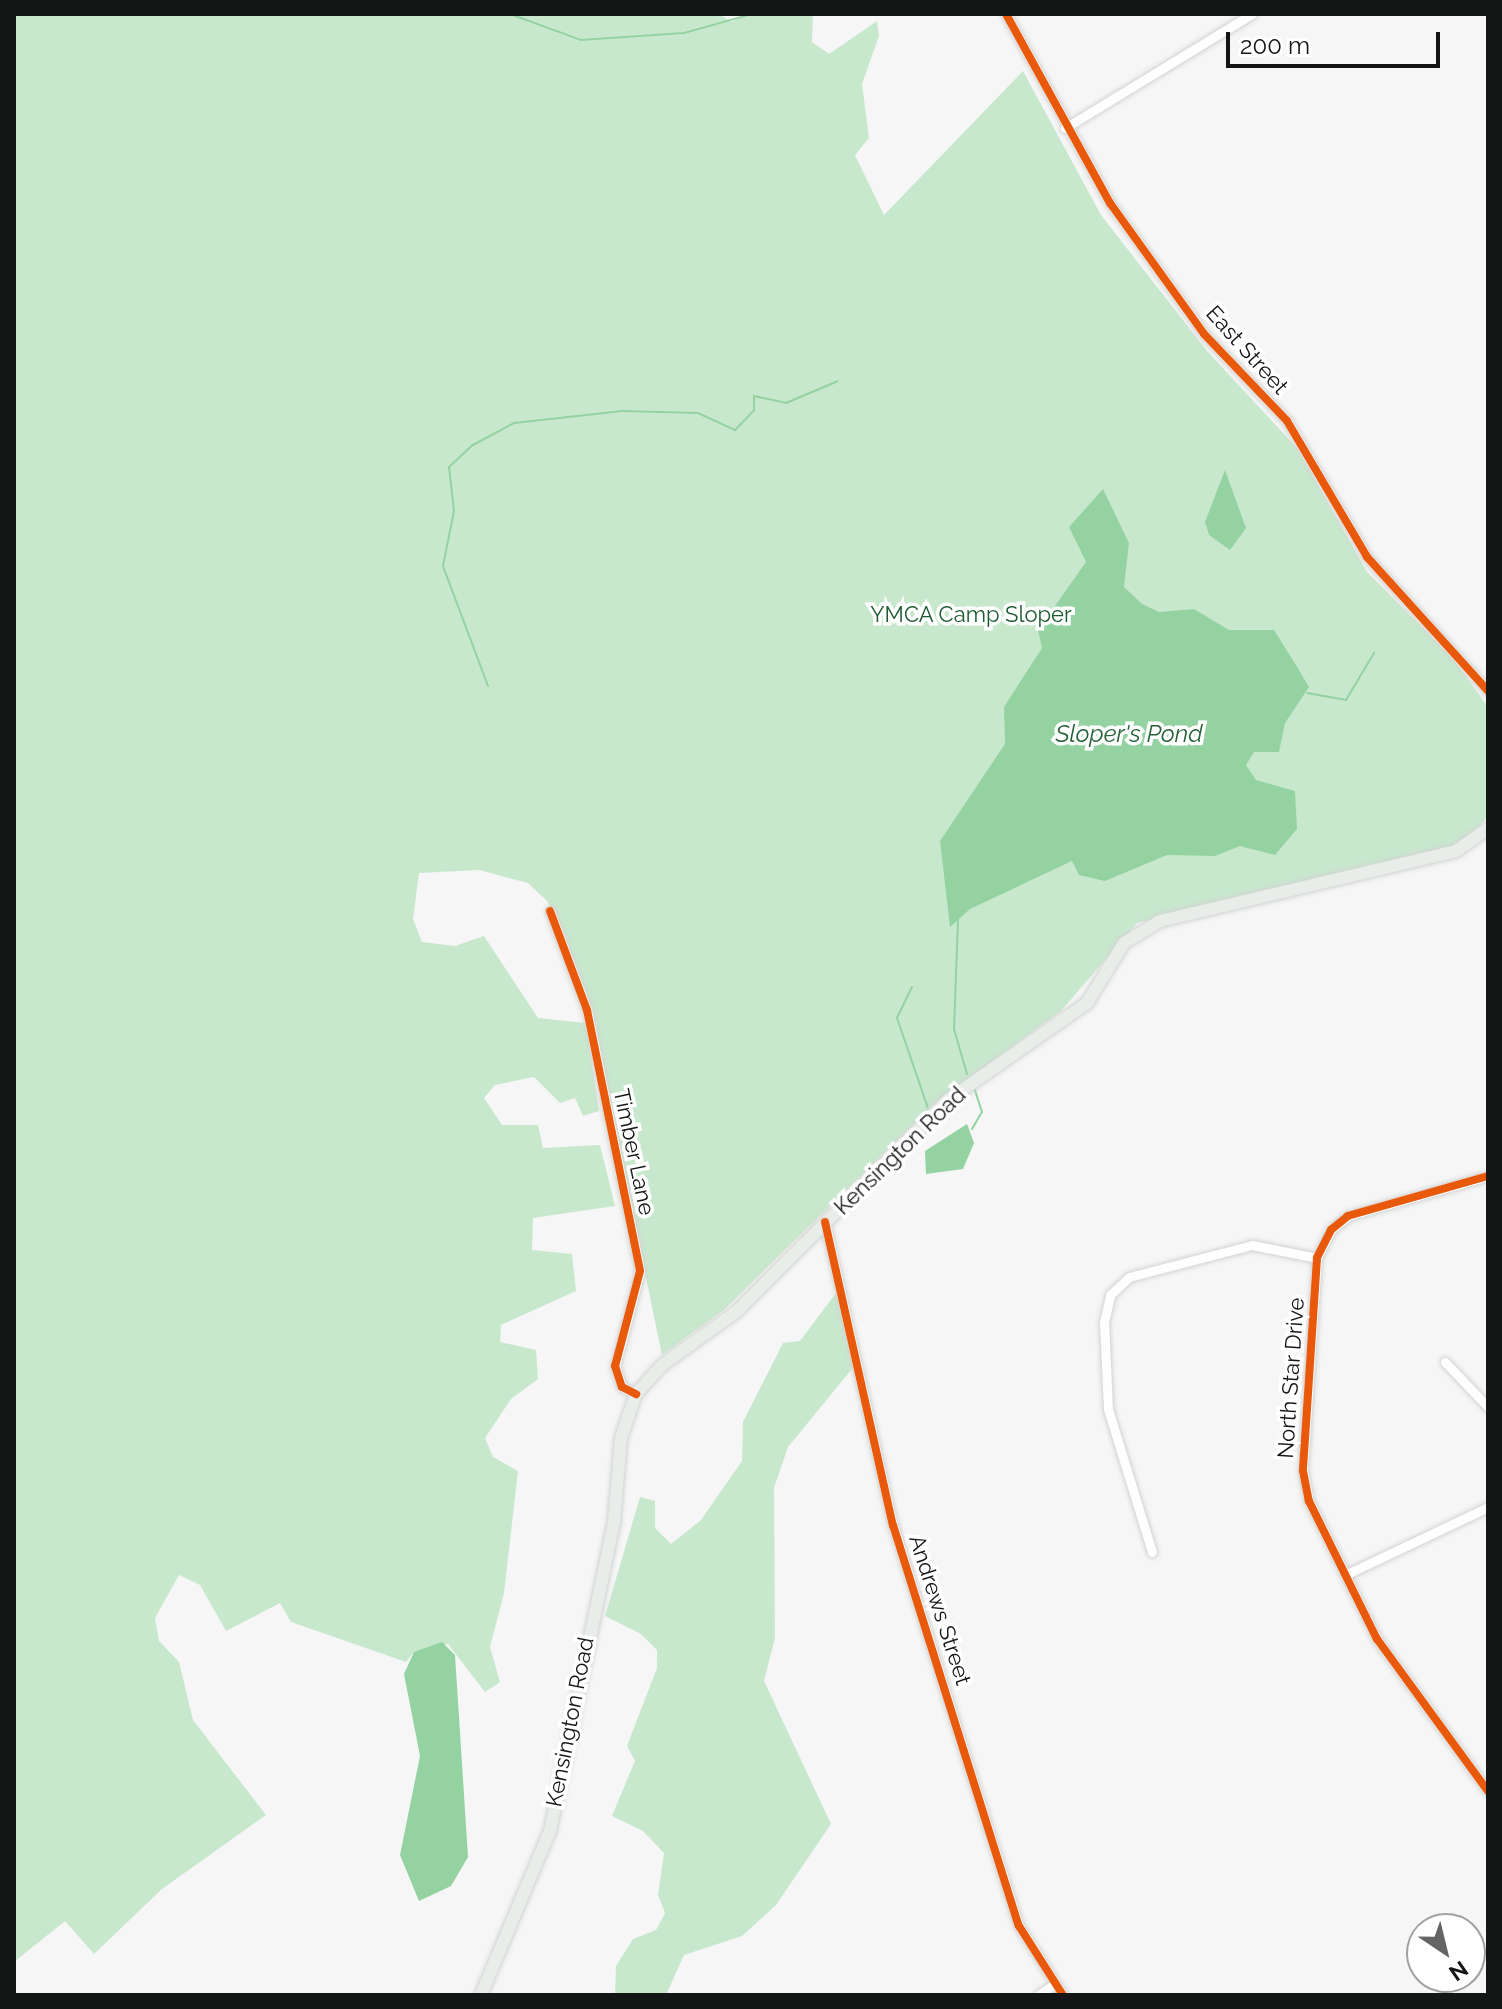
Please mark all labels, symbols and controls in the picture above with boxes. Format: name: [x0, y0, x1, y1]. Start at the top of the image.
scale bar: [1230, 16, 1444, 66]
text: 200 m: [1240, 31, 1310, 60]
street label: East Street: [1200, 300, 1294, 400]
park label: YMCA Camp Sloper: [870, 602, 1072, 628]
water label: Sloper's Pond: [1056, 720, 1202, 748]
street label: Kensington Road: [829, 1082, 971, 1220]
street label: Timber Lane: [608, 1086, 660, 1218]
street label: North Star Drive: [1272, 1296, 1310, 1460]
street label: Andrews Street: [903, 1532, 977, 1688]
street label: Kensington Road: [541, 1635, 599, 1809]
north arrow: [1406, 1913, 1486, 1993]
text: N: [1444, 1956, 1473, 1986]

